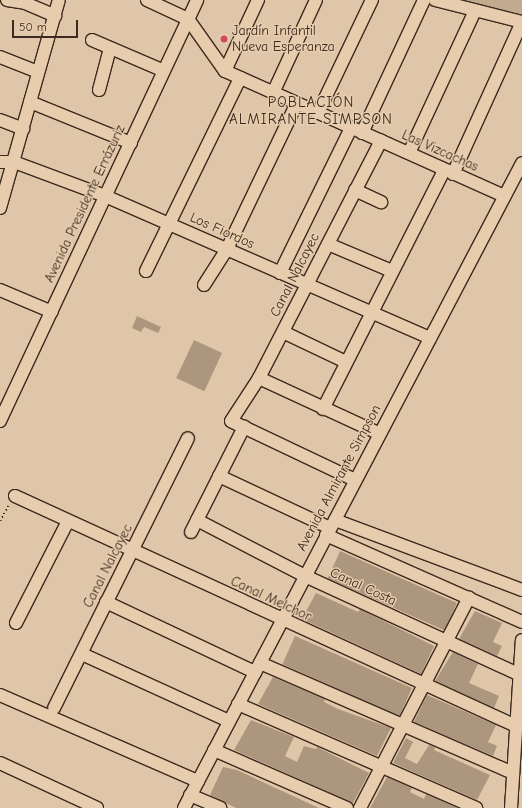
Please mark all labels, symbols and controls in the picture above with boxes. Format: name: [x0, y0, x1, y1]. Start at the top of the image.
scale bar: [14, 12, 80, 38]
text: 50 m: [19, 20, 47, 34]
place label: Jardín Infantil Nueva Esperanza: [232, 23, 335, 56]
marker: Jardín Infantil Nueva Esperanza: [219, 34, 229, 44]
district label: POBLACIÓN ALMIRANTE SIMPSON: [229, 93, 393, 128]
street label: Avenida Presidente Errázuriz: [41, 123, 129, 285]
street label: Las Vizcachas: [399, 127, 481, 175]
street label: Los Fiordos: [187, 209, 257, 253]
street label: Canal Nalcayec: [267, 230, 323, 320]
street label: Avenida Almirante Simpson: [293, 402, 385, 554]
street label: Canal Nalcayec: [80, 521, 136, 611]
street label: Canal Costa: [327, 564, 399, 610]
street label: Canal Melchor: [228, 573, 314, 625]

